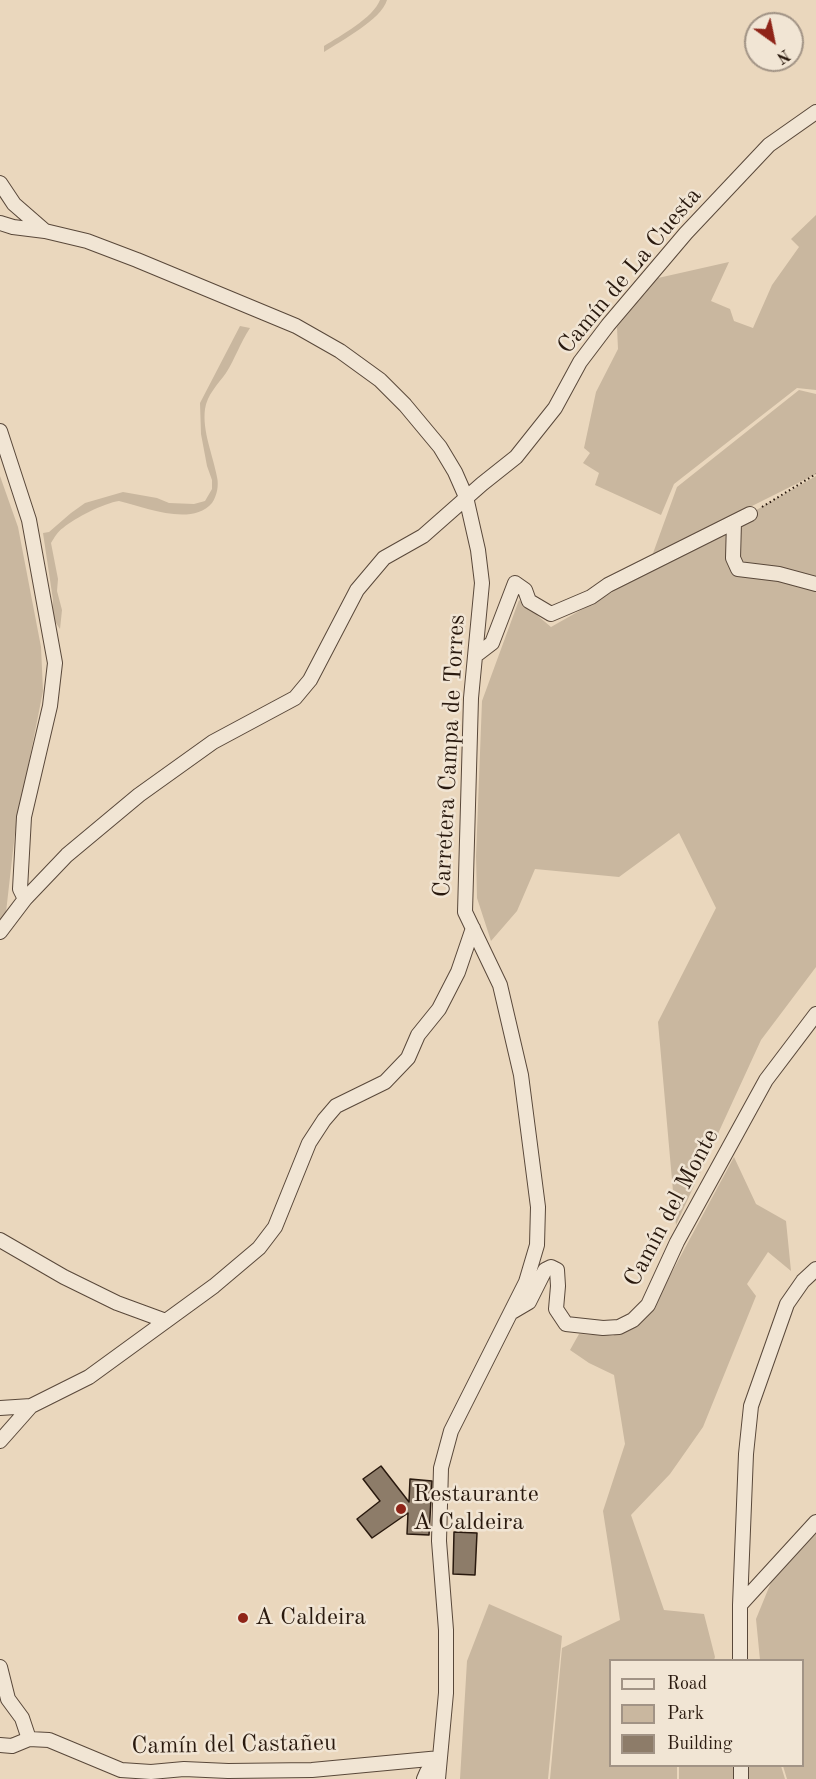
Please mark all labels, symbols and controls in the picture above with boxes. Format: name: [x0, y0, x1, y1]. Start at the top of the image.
north arrow: [744, 12, 804, 72]
text: N: [773, 45, 792, 65]
street label: Camín de La Cuesta: [552, 182, 708, 360]
street label: Carretera Campa de Torres: [428, 614, 472, 898]
street label: Camín del Monte: [618, 1124, 726, 1292]
place label: Restaurante A Caldeira: [413, 1481, 539, 1537]
marker: Restaurante A Caldeira: [394, 1502, 408, 1516]
place label: A Caldeira: [255, 1604, 366, 1632]
marker: A Caldeira: [236, 1611, 250, 1625]
legend: [609, 1659, 804, 1767]
text: Road: [667, 1675, 707, 1693]
text: Park: [667, 1705, 704, 1723]
street label: Camín del Castañeu: [131, 1729, 337, 1761]
text: Building: [667, 1735, 732, 1753]

